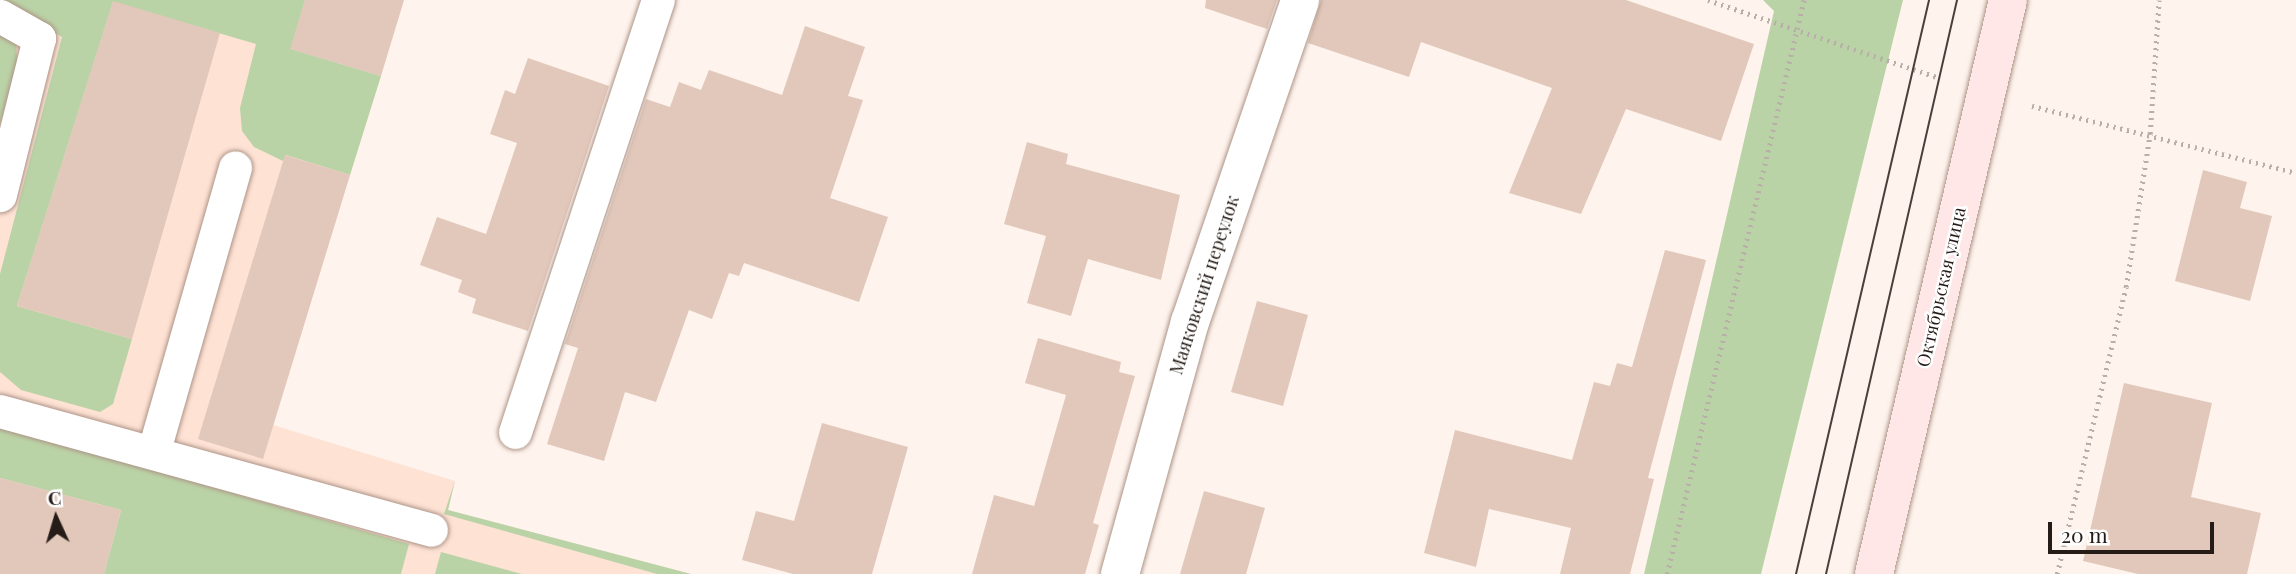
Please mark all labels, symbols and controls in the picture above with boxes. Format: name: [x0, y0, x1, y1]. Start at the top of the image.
street label: Маяковский переулок: [1165, 193, 1243, 377]
street label: Октябрьская улица: [1912, 205, 1970, 369]
north arrow: [21, 483, 91, 553]
text: С: [47, 484, 62, 510]
scale bar: [2051, 508, 2217, 552]
text: 20 m: [2061, 520, 2108, 548]

